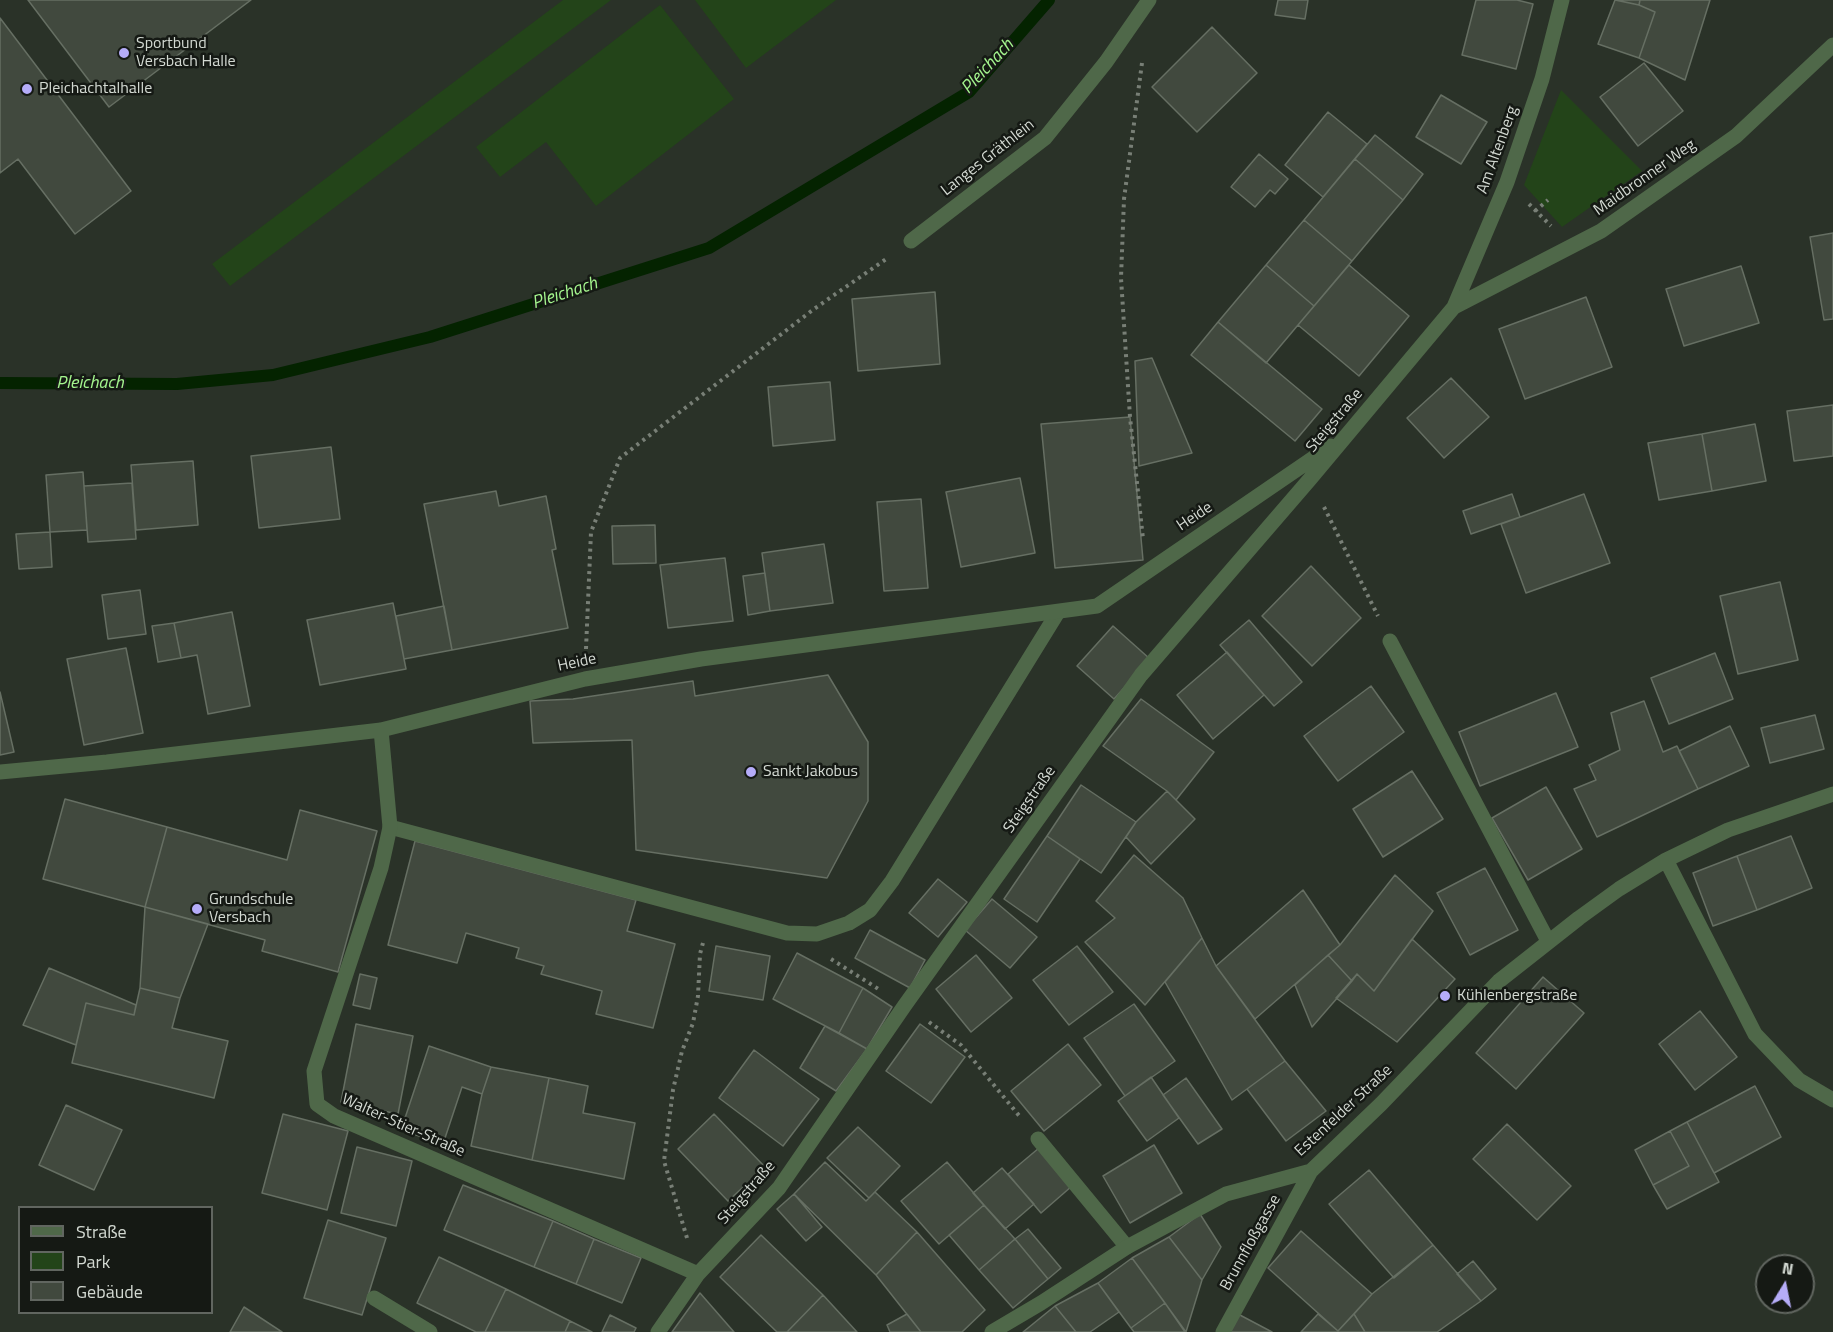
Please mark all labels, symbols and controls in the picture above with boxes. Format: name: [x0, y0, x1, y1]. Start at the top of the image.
place label: Sportbund Versbach Halle: [136, 34, 236, 72]
water label: Pleichach: [957, 35, 1019, 99]
marker: Sportbund Versbach Halle: [117, 46, 131, 60]
place label: Pleichachtalhalle: [39, 79, 152, 99]
marker: Pleichachtalhalle: [20, 82, 34, 96]
street label: Am Altenberg: [1473, 103, 1523, 197]
street label: Langes Gräthlein: [938, 116, 1038, 200]
street label: Maidbronner Weg: [1590, 136, 1700, 220]
water label: Pleichach: [530, 273, 600, 315]
water label: Pleichach: [56, 373, 124, 395]
street label: Steigstraße: [1303, 385, 1367, 457]
street label: Heide: [1174, 498, 1216, 536]
street label: Heide: [556, 650, 598, 676]
place label: Sankt Jakobus: [763, 762, 858, 782]
street label: Steigstraße: [1000, 763, 1060, 837]
marker: Sankt Jakobus: [744, 765, 758, 779]
place label: Grundschule Versbach: [209, 890, 293, 928]
marker: Grundschule Versbach: [190, 902, 204, 916]
place label: Kühlenbergstraße: [1457, 986, 1577, 1006]
marker: Kühlenbergstraße: [1438, 989, 1452, 1003]
street label: Estenfelder Straße: [1291, 1061, 1397, 1161]
street label: Walter-Stier-Straße: [338, 1090, 468, 1162]
street label: Steigstraße: [714, 1157, 780, 1229]
street label: Brunnfloßgasse: [1217, 1192, 1285, 1294]
legend: [18, 1206, 213, 1314]
text: Straße: [76, 1218, 127, 1245]
text: Park: [76, 1248, 110, 1275]
north arrow: [1755, 1254, 1815, 1314]
text: N: [1780, 1255, 1795, 1281]
text: Gebäude: [76, 1278, 143, 1305]

